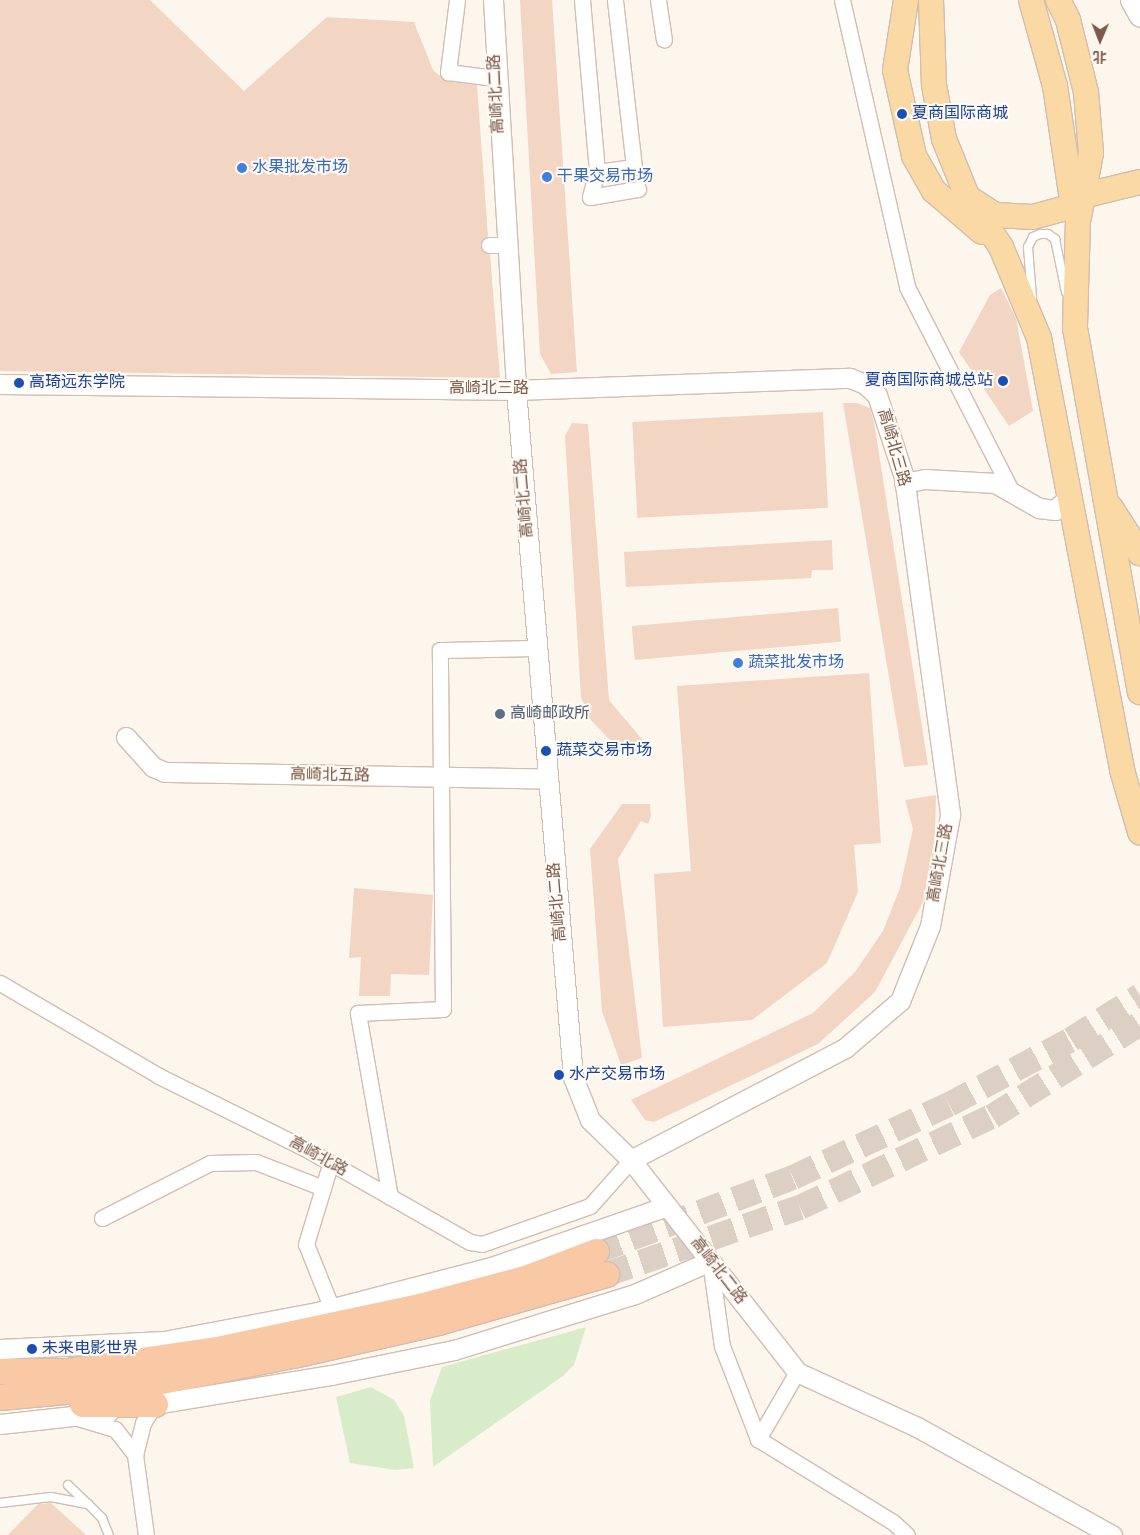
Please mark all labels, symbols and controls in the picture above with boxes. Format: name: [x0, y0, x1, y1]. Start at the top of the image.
north arrow: [1075, 15, 1125, 65]
text: 北: [1093, 47, 1107, 64]
street label: 高崎北二路: [485, 54, 509, 134]
place label: 夏商国际商城: [912, 104, 1008, 124]
marker: 夏商国际商城: [896, 108, 908, 120]
place label: 水果批发市场: [252, 158, 348, 178]
marker: 水果批发市场: [236, 162, 248, 174]
place label: 干果交易市场: [557, 167, 653, 187]
marker: 干果交易市场: [541, 171, 553, 183]
place label: 夏商国际商城总站: [865, 371, 993, 391]
place label: 高琦远东学院: [29, 373, 125, 393]
marker: 夏商国际商城总站: [997, 375, 1009, 387]
marker: 高琦远东学院: [13, 377, 25, 389]
street label: 高崎北三路: [449, 379, 529, 399]
street label: 高崎北三路: [873, 407, 913, 489]
street label: 高崎北二路: [512, 457, 538, 539]
place label: 蔬菜批发市场: [748, 653, 844, 673]
marker: 蔬菜批发市场: [732, 657, 744, 669]
place label: 高崎邮政所: [510, 704, 590, 724]
marker: 高崎邮政所: [494, 708, 506, 720]
place label: 蔬菜交易市场: [556, 741, 652, 761]
marker: 蔬菜交易市场: [540, 745, 552, 757]
street label: 高崎北五路: [290, 766, 370, 786]
street label: 高崎北三路: [925, 822, 957, 904]
street label: 高崎北二路: [545, 861, 571, 943]
place label: 水产交易市场: [569, 1065, 665, 1085]
marker: 水产交易市场: [553, 1069, 565, 1081]
street label: 高崎北路: [285, 1133, 351, 1181]
street label: 高崎北二路: [686, 1234, 750, 1308]
place label: 未来电影世界: [42, 1339, 138, 1359]
marker: 未来电影世界: [26, 1343, 38, 1355]

